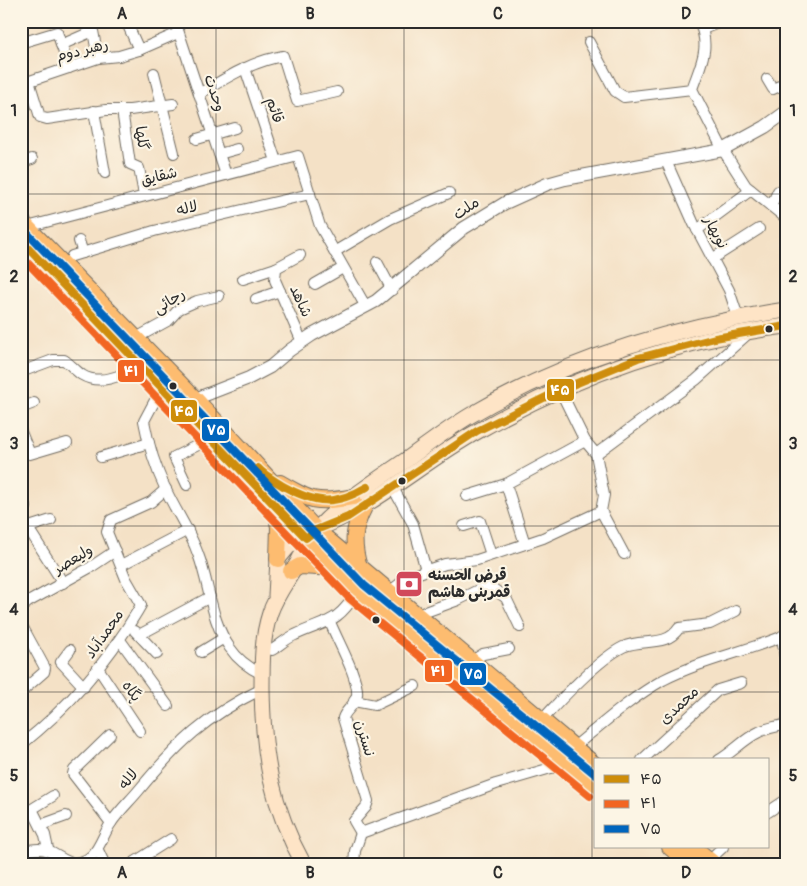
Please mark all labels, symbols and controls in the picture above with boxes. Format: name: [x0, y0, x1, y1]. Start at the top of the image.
text: A: [117, 4, 128, 24]
text: B: [305, 4, 315, 24]
text: C: [493, 4, 503, 24]
text: D: [681, 4, 691, 24]
street label: رهبر دوم: [54, 35, 111, 68]
street label: وحدت: [200, 72, 229, 114]
street label: قائم: [260, 95, 288, 126]
text: 1: [11, 101, 17, 121]
text: 1: [790, 101, 796, 121]
street label: گلها: [130, 125, 153, 151]
street label: شقایق: [139, 163, 179, 190]
street label: ملت: [449, 193, 483, 224]
street label: لاله: [175, 197, 200, 220]
street label: نوبهار: [699, 212, 732, 252]
text: 2: [10, 267, 19, 287]
text: 2: [789, 267, 798, 287]
street label: شاهد: [285, 282, 316, 320]
street label: رجائی: [150, 284, 189, 318]
unlabelled marker: [764, 324, 774, 334]
line badge: ۴۱: [117, 359, 145, 383]
text: ۴۱: [123, 363, 139, 380]
line badge: ۴۵: [546, 378, 575, 402]
unlabelled marker: [168, 381, 178, 391]
text: ۴۵: [550, 382, 570, 399]
line badge: ۴۵: [170, 399, 198, 423]
text: ۴۵: [174, 403, 194, 420]
line badge: ۷۵: [201, 418, 230, 442]
text: ۷۵: [206, 422, 226, 439]
text: 3: [10, 434, 19, 454]
text: 3: [789, 434, 798, 454]
unlabelled marker: [397, 476, 407, 486]
street label: ولیعصر: [49, 540, 96, 579]
place label: قرض الحسنه قمربنی هاشم: [428, 566, 511, 603]
bank icon: قرض الحسنه قمربنی هاشم: [394, 569, 424, 599]
text: 4: [9, 600, 19, 620]
text: 4: [788, 600, 798, 620]
street label: محمدآباد: [81, 606, 128, 662]
unlabelled marker: [371, 615, 381, 625]
line badge: ۴۱: [424, 659, 453, 683]
line badge: ۷۵: [459, 662, 487, 686]
text: ۴۱: [430, 663, 446, 680]
text: ۷۵: [463, 666, 483, 683]
street label: پگاه: [118, 677, 145, 705]
street label: محمدی: [655, 682, 703, 729]
street label: نسترن: [350, 718, 379, 759]
legend: [594, 758, 770, 848]
street label: لاله: [114, 765, 142, 793]
text: 5: [10, 766, 19, 786]
text: 5: [789, 766, 798, 786]
text: ۴۵: [640, 770, 662, 789]
text: ۴۱: [640, 794, 657, 813]
text: ۷۵: [640, 820, 661, 839]
text: A: [117, 863, 128, 883]
text: B: [305, 863, 315, 883]
text: C: [493, 863, 503, 883]
text: D: [681, 863, 691, 883]

